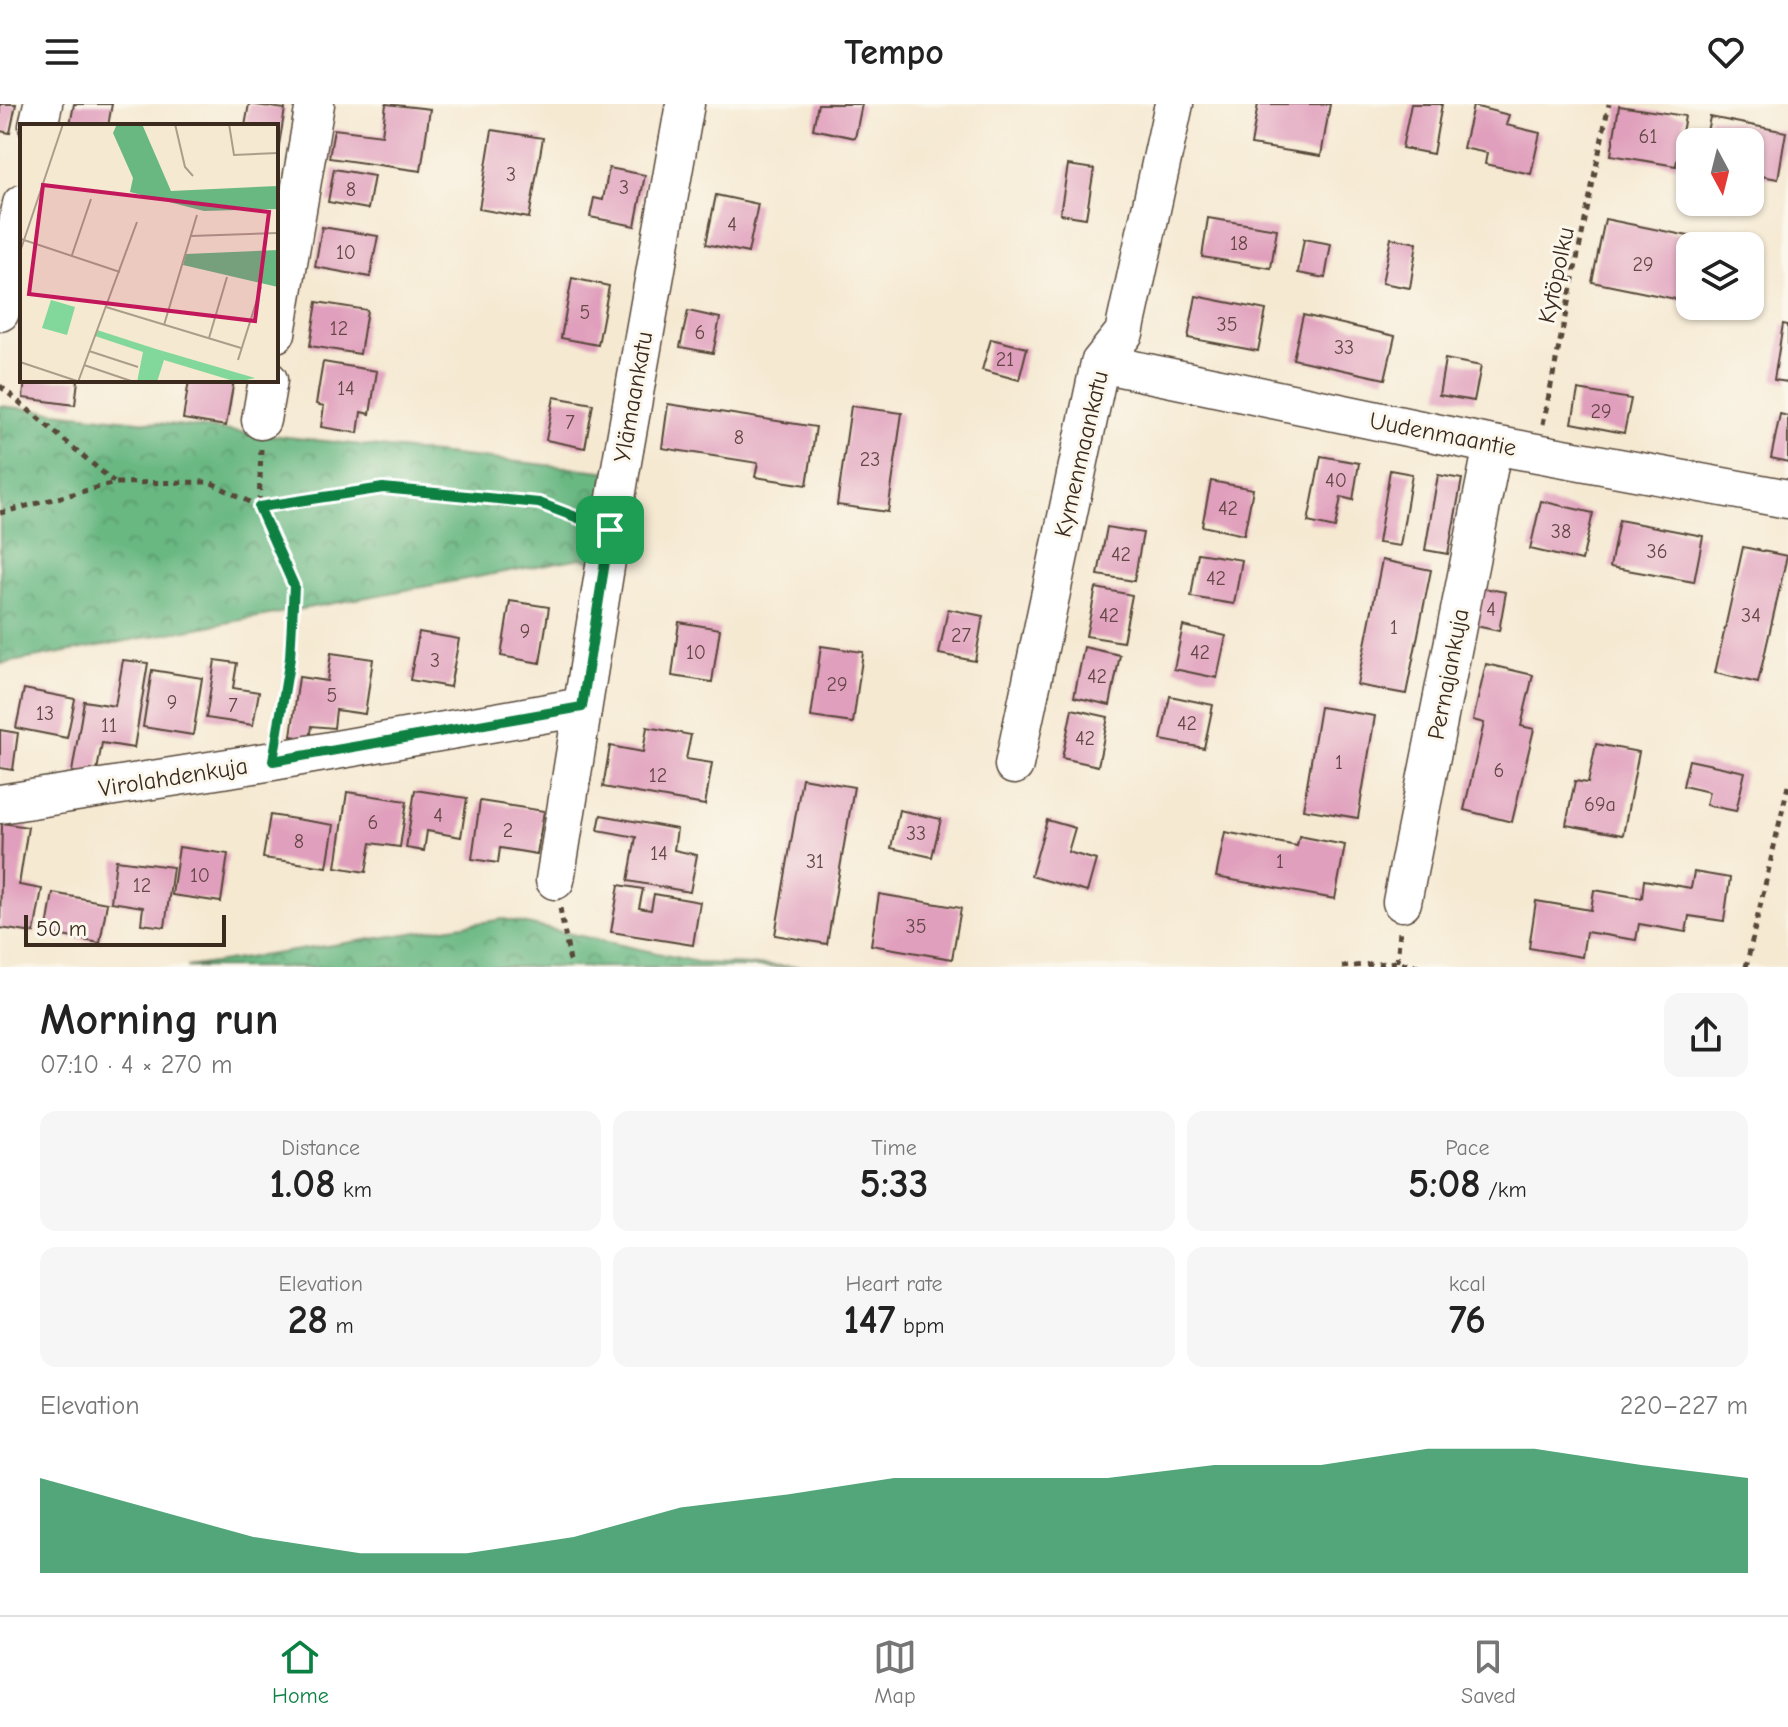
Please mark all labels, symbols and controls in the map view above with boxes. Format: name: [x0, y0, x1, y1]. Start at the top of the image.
icon: menu: [40, 30, 84, 74]
icon: heart: [1704, 30, 1748, 74]
text: Tempo: [844, 32, 944, 73]
inset map: [20, 124, 278, 382]
house number: 61: [1639, 125, 1657, 148]
north arrow: [1676, 128, 1764, 216]
map controls: [1676, 128, 1764, 320]
house number: 3: [506, 163, 516, 186]
house number: 3: [619, 176, 629, 199]
house number: 8: [346, 178, 356, 201]
house number: 4: [727, 213, 737, 236]
street label: Kytöpolku: [1532, 224, 1580, 326]
house number: 18: [1230, 232, 1248, 255]
button: layers: [1676, 232, 1764, 320]
house number: 10: [336, 241, 356, 264]
house number: 29: [1632, 253, 1654, 276]
house number: 5: [580, 301, 590, 324]
house number: 35: [1217, 313, 1237, 336]
house number: 12: [330, 317, 348, 340]
house number: 6: [695, 321, 705, 344]
street label: Ylämaankatu: [608, 329, 658, 465]
house number: 33: [1334, 336, 1354, 359]
house number: 21: [996, 348, 1014, 371]
street label: Kymenmaankatu: [1048, 368, 1114, 540]
house number: 14: [337, 377, 355, 400]
house number: 29: [1590, 400, 1612, 423]
street label: Uudenmaantie: [1367, 406, 1519, 462]
house number: 7: [565, 411, 575, 434]
house number: 8: [734, 426, 744, 449]
house number: 23: [860, 448, 880, 471]
house number: 40: [1325, 469, 1347, 492]
pin: [576, 496, 644, 564]
house number: 42: [1218, 497, 1238, 520]
icon: arrive: [588, 508, 632, 552]
house number: 38: [1551, 520, 1571, 543]
house number: 36: [1647, 540, 1667, 563]
house number: 42: [1111, 543, 1131, 566]
house number: 42: [1206, 567, 1226, 590]
house number: 4: [1486, 598, 1496, 621]
house number: 42: [1099, 604, 1119, 627]
house number: 34: [1741, 604, 1761, 627]
street label: Pernajankuja: [1422, 606, 1474, 742]
house number: 1: [1390, 616, 1398, 639]
house number: 9: [520, 620, 530, 643]
house number: 27: [951, 624, 971, 647]
house number: 10: [686, 641, 706, 664]
house number: 42: [1190, 641, 1210, 664]
house number: 3: [430, 649, 440, 672]
house number: 42: [1087, 665, 1107, 688]
house number: 29: [826, 673, 848, 696]
house number: 5: [327, 684, 337, 707]
house number: 9: [167, 691, 177, 714]
house number: 7: [228, 694, 238, 717]
house number: 13: [36, 702, 54, 725]
house number: 42: [1177, 712, 1197, 735]
house number: 11: [101, 714, 117, 737]
house number: 42: [1075, 727, 1095, 750]
street label: Virolahdenkuja: [96, 751, 250, 803]
house number: 1: [1335, 751, 1343, 774]
house number: 6: [1494, 759, 1504, 782]
house number: 12: [649, 764, 667, 787]
house number: 69a: [1584, 793, 1616, 816]
house number: 4: [433, 804, 443, 827]
house number: 6: [368, 811, 378, 834]
house number: 2: [503, 819, 513, 842]
house number: 33: [906, 822, 926, 845]
house number: 8: [294, 830, 304, 853]
house number: 14: [650, 842, 668, 865]
house number: 31: [806, 850, 824, 873]
house number: 1: [1276, 850, 1284, 873]
house number: 10: [190, 864, 210, 887]
house number: 12: [133, 874, 151, 897]
scale bar: [24, 911, 226, 947]
house number: 35: [906, 915, 926, 938]
text: 50 m: [36, 916, 87, 942]
button: share: [1664, 993, 1748, 1077]
text: Morning run: [40, 994, 279, 1045]
text: 07:10 · 4 × 270 m: [40, 1050, 233, 1080]
text: Distance: [281, 1135, 360, 1161]
text: Time: [871, 1135, 917, 1161]
text: Pace: [1445, 1135, 1490, 1161]
text: 1.08: [269, 1161, 336, 1207]
text: 5:33: [860, 1161, 928, 1207]
text: 5:08: [1408, 1161, 1481, 1207]
text: km: [336, 1177, 372, 1203]
text: /km: [1481, 1177, 1527, 1203]
text: Elevation: [279, 1271, 363, 1297]
text: Heart rate: [845, 1271, 942, 1297]
text: kcal: [1449, 1271, 1486, 1297]
text: 28: [288, 1297, 328, 1343]
text: 147: [843, 1297, 896, 1343]
text: 76: [1449, 1297, 1486, 1343]
text: m: [328, 1313, 354, 1339]
text: bpm: [896, 1313, 945, 1339]
text: Elevation: [40, 1391, 140, 1421]
text: 220–227 m: [1620, 1391, 1748, 1421]
tab: Home: [272, 1635, 329, 1709]
tab: Map: [873, 1635, 917, 1709]
tab: Saved: [1461, 1635, 1516, 1709]

